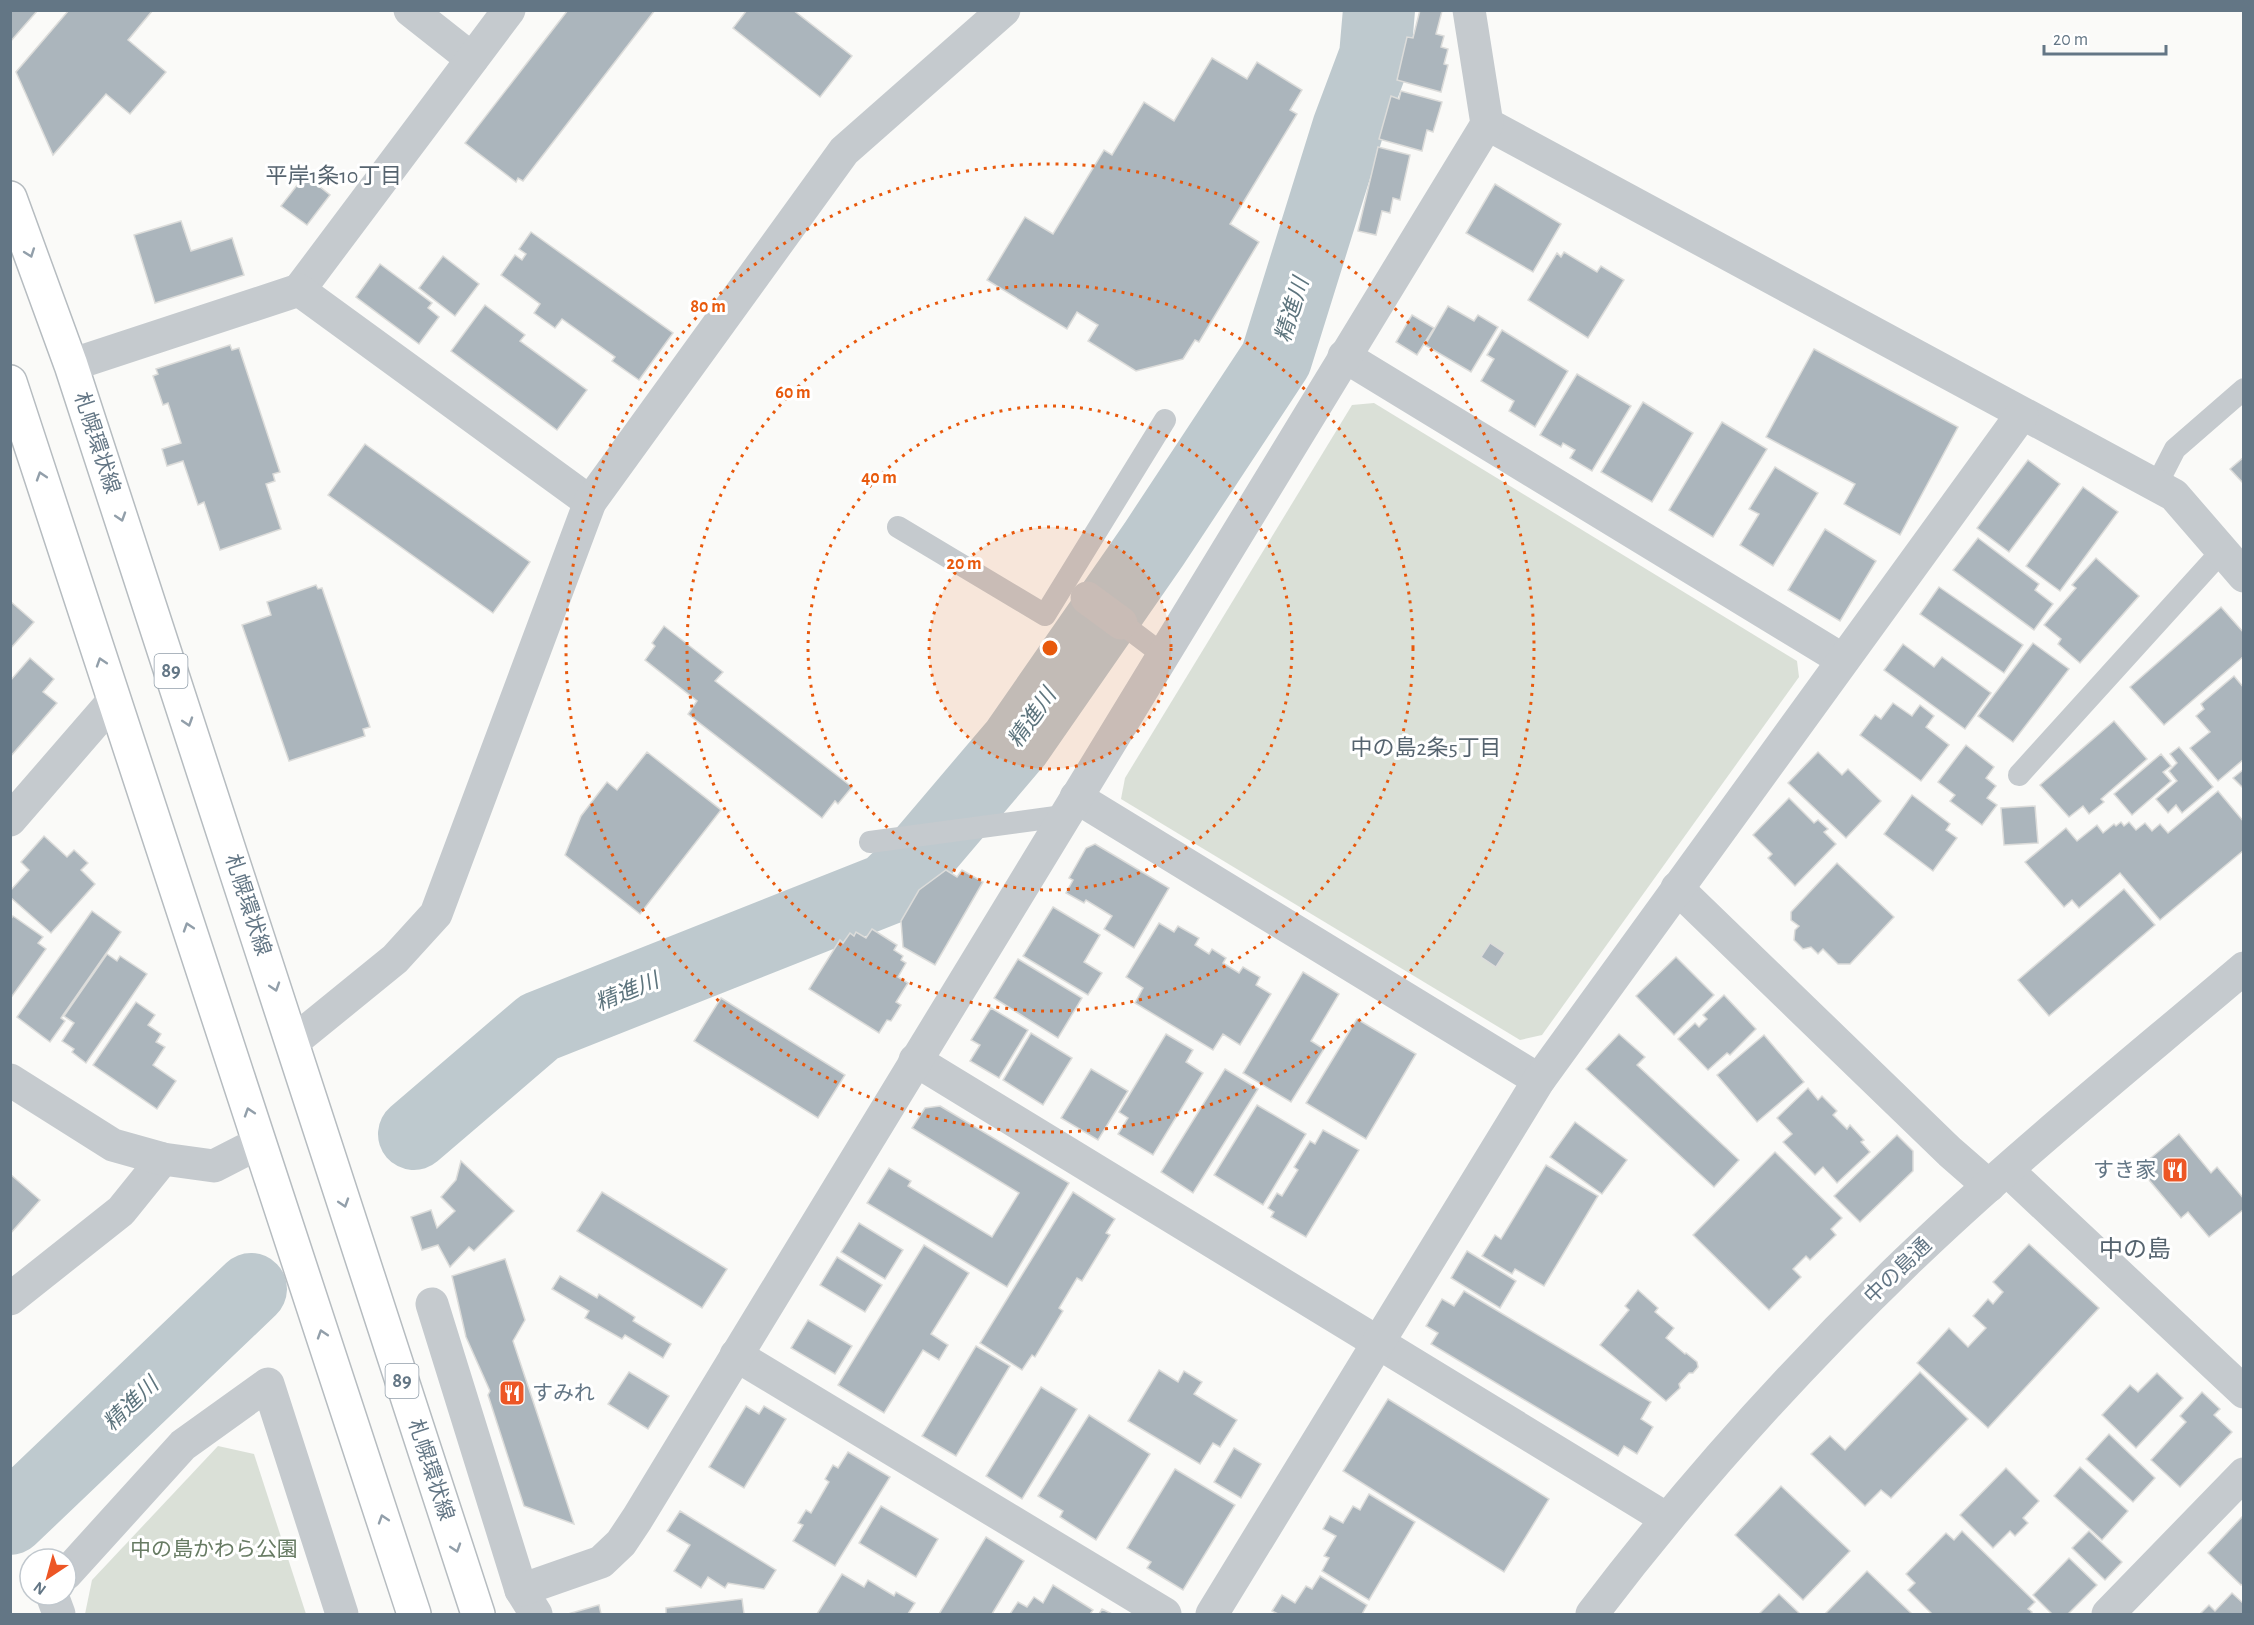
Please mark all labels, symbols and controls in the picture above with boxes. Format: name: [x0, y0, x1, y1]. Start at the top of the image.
scale bar: [2044, 18, 2166, 56]
text: 20 m: [2053, 31, 2088, 49]
district label: 平岸1条10丁目: [266, 164, 402, 187]
one-way arrow: [23, 247, 36, 258]
water label: 精進川: [1271, 273, 1313, 345]
text: 80 m: [690, 298, 726, 316]
text: 60 m: [775, 384, 811, 402]
street label: 札幌環状線: [71, 390, 124, 496]
text: 40 m: [861, 469, 897, 487]
one-way arrow: [36, 471, 48, 482]
one-way arrow: [114, 511, 126, 522]
text: 20 m: [946, 555, 982, 573]
centre of rings: [1040, 638, 1060, 658]
road number: 89: [154, 654, 188, 688]
one-way arrow: [96, 657, 108, 668]
water label: 精進川: [1003, 682, 1061, 751]
one-way arrow: [181, 716, 193, 727]
district label: 中の島2条5丁目: [1350, 736, 1502, 759]
street label: 札幌環状線: [222, 852, 275, 958]
one-way arrow: [183, 922, 196, 933]
water label: 精進川: [592, 968, 664, 1015]
one-way arrow: [268, 981, 280, 992]
one-way arrow: [244, 1107, 257, 1118]
restaurant icon: すき家: [2160, 1155, 2190, 1185]
place label: すき家: [2093, 1159, 2156, 1181]
one-way arrow: [336, 1197, 349, 1208]
street label: 中の島通: [1860, 1234, 1936, 1308]
district label: 中の島: [2099, 1236, 2171, 1262]
one-way arrow: [317, 1329, 329, 1340]
road number: 89: [386, 1364, 418, 1398]
water label: 精進川: [99, 1371, 164, 1435]
restaurant icon: すみれ: [497, 1378, 527, 1408]
place label: すみれ: [532, 1383, 595, 1404]
street label: 札幌環状線: [405, 1417, 458, 1523]
one-way arrow: [377, 1514, 390, 1525]
park label: 中の島かわら公園: [130, 1538, 298, 1560]
one-way arrow: [449, 1542, 461, 1553]
north arrow: [18, 1547, 78, 1607]
text: N: [31, 1579, 49, 1598]

